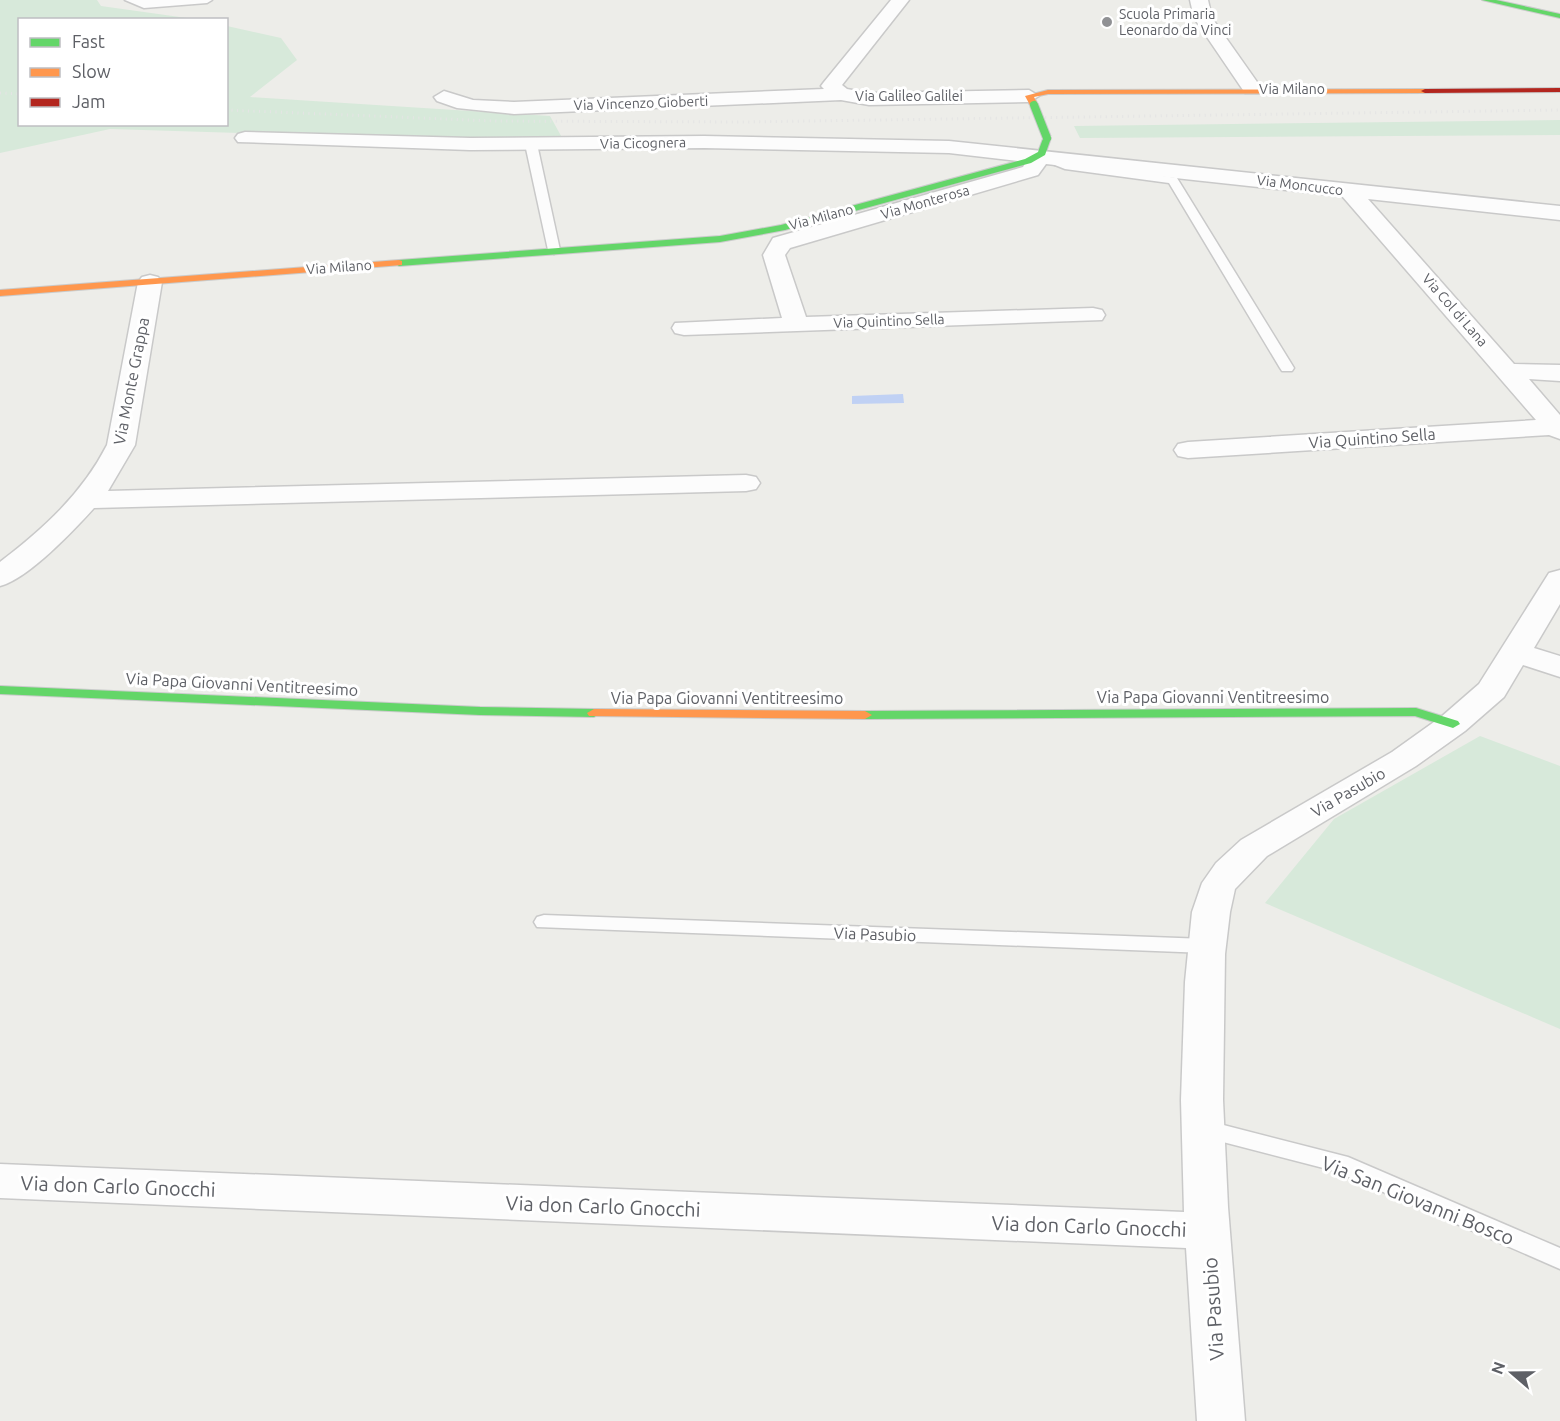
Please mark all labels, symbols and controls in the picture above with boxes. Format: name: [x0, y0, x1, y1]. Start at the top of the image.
place label: Scuola Primaria Leonardo da Vinci: [1119, 6, 1231, 38]
marker: Scuola Primaria Leonardo da Vinci: [1100, 15, 1114, 29]
legend: [18, 18, 228, 126]
text: Fast: [72, 31, 105, 51]
text: Slow: [72, 61, 111, 81]
street label: Via Milano: [1259, 81, 1325, 97]
street label: Via Galileo Galilei: [855, 88, 963, 104]
text: Jam: [72, 91, 106, 111]
street label: Via Vincenzo Gioberti: [573, 93, 709, 113]
street label: Via Cicognera: [600, 134, 686, 152]
street label: Via Moncucco: [1256, 172, 1344, 198]
street label: Via Monterosa: [879, 182, 971, 222]
street label: Via Milano: [787, 201, 855, 233]
street label: Via Milano: [306, 257, 372, 277]
street label: Via Col di Lana: [1419, 270, 1491, 350]
street label: Via Quintino Sella: [833, 311, 945, 331]
street label: Via Monte Grappa: [110, 316, 152, 446]
street label: Via Quintino Sella: [1308, 425, 1436, 451]
street label: Via Papa Giovanni Ventitreesimo: [125, 669, 359, 699]
street label: Via Papa Giovanni Ventitreesimo: [1097, 688, 1329, 706]
street label: Via Papa Giovanni Ventitreesimo: [611, 689, 843, 707]
street label: Via Pasubio: [1308, 764, 1388, 820]
street label: Via Pasubio: [833, 924, 917, 944]
street label: Via San Giovanni Bosco: [1318, 1151, 1518, 1249]
street label: Via don Carlo Gnocchi: [20, 1171, 216, 1201]
street label: Via don Carlo Gnocchi: [505, 1191, 701, 1221]
street label: Via don Carlo Gnocchi: [991, 1211, 1187, 1241]
street label: Via Pasubio: [1198, 1257, 1228, 1361]
north arrow: [1482, 1343, 1542, 1403]
text: N: [1487, 1359, 1508, 1377]

